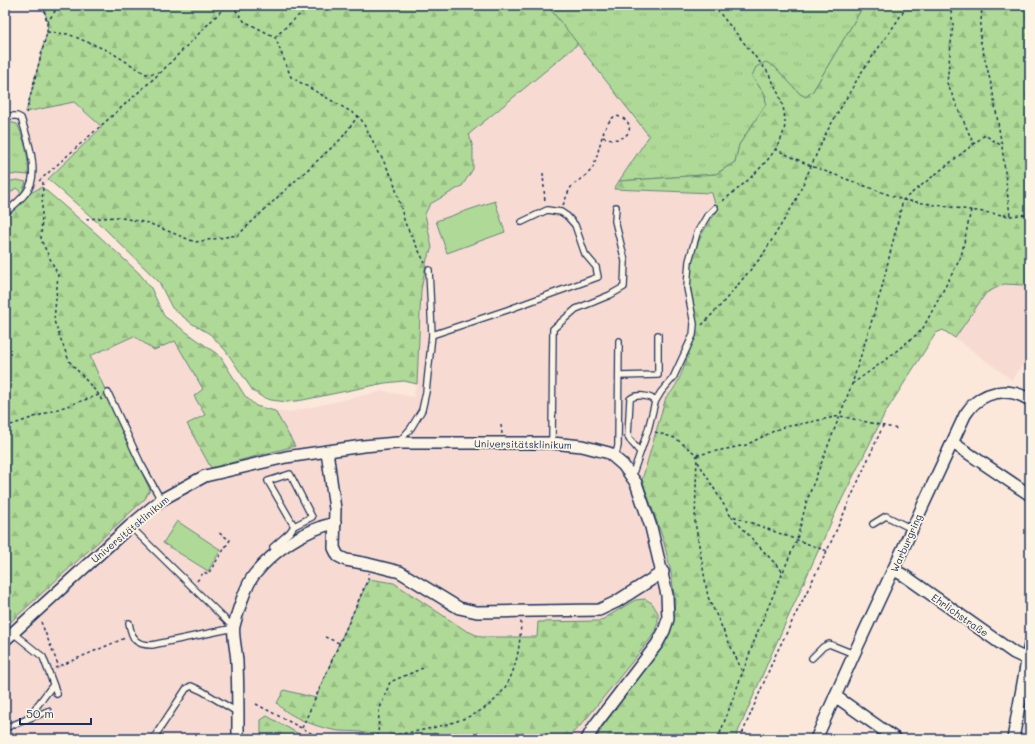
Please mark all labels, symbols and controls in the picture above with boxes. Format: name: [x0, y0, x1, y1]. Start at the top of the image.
street label: Universitätsklinikum: [474, 436, 572, 452]
street label: Universitätsklinikum: [88, 492, 172, 566]
street label: Warburgring: [887, 512, 925, 574]
street label: Ehrlichstraße: [929, 590, 991, 640]
scale bar: [20, 700, 91, 726]
text: 50 m: [26, 705, 54, 721]

